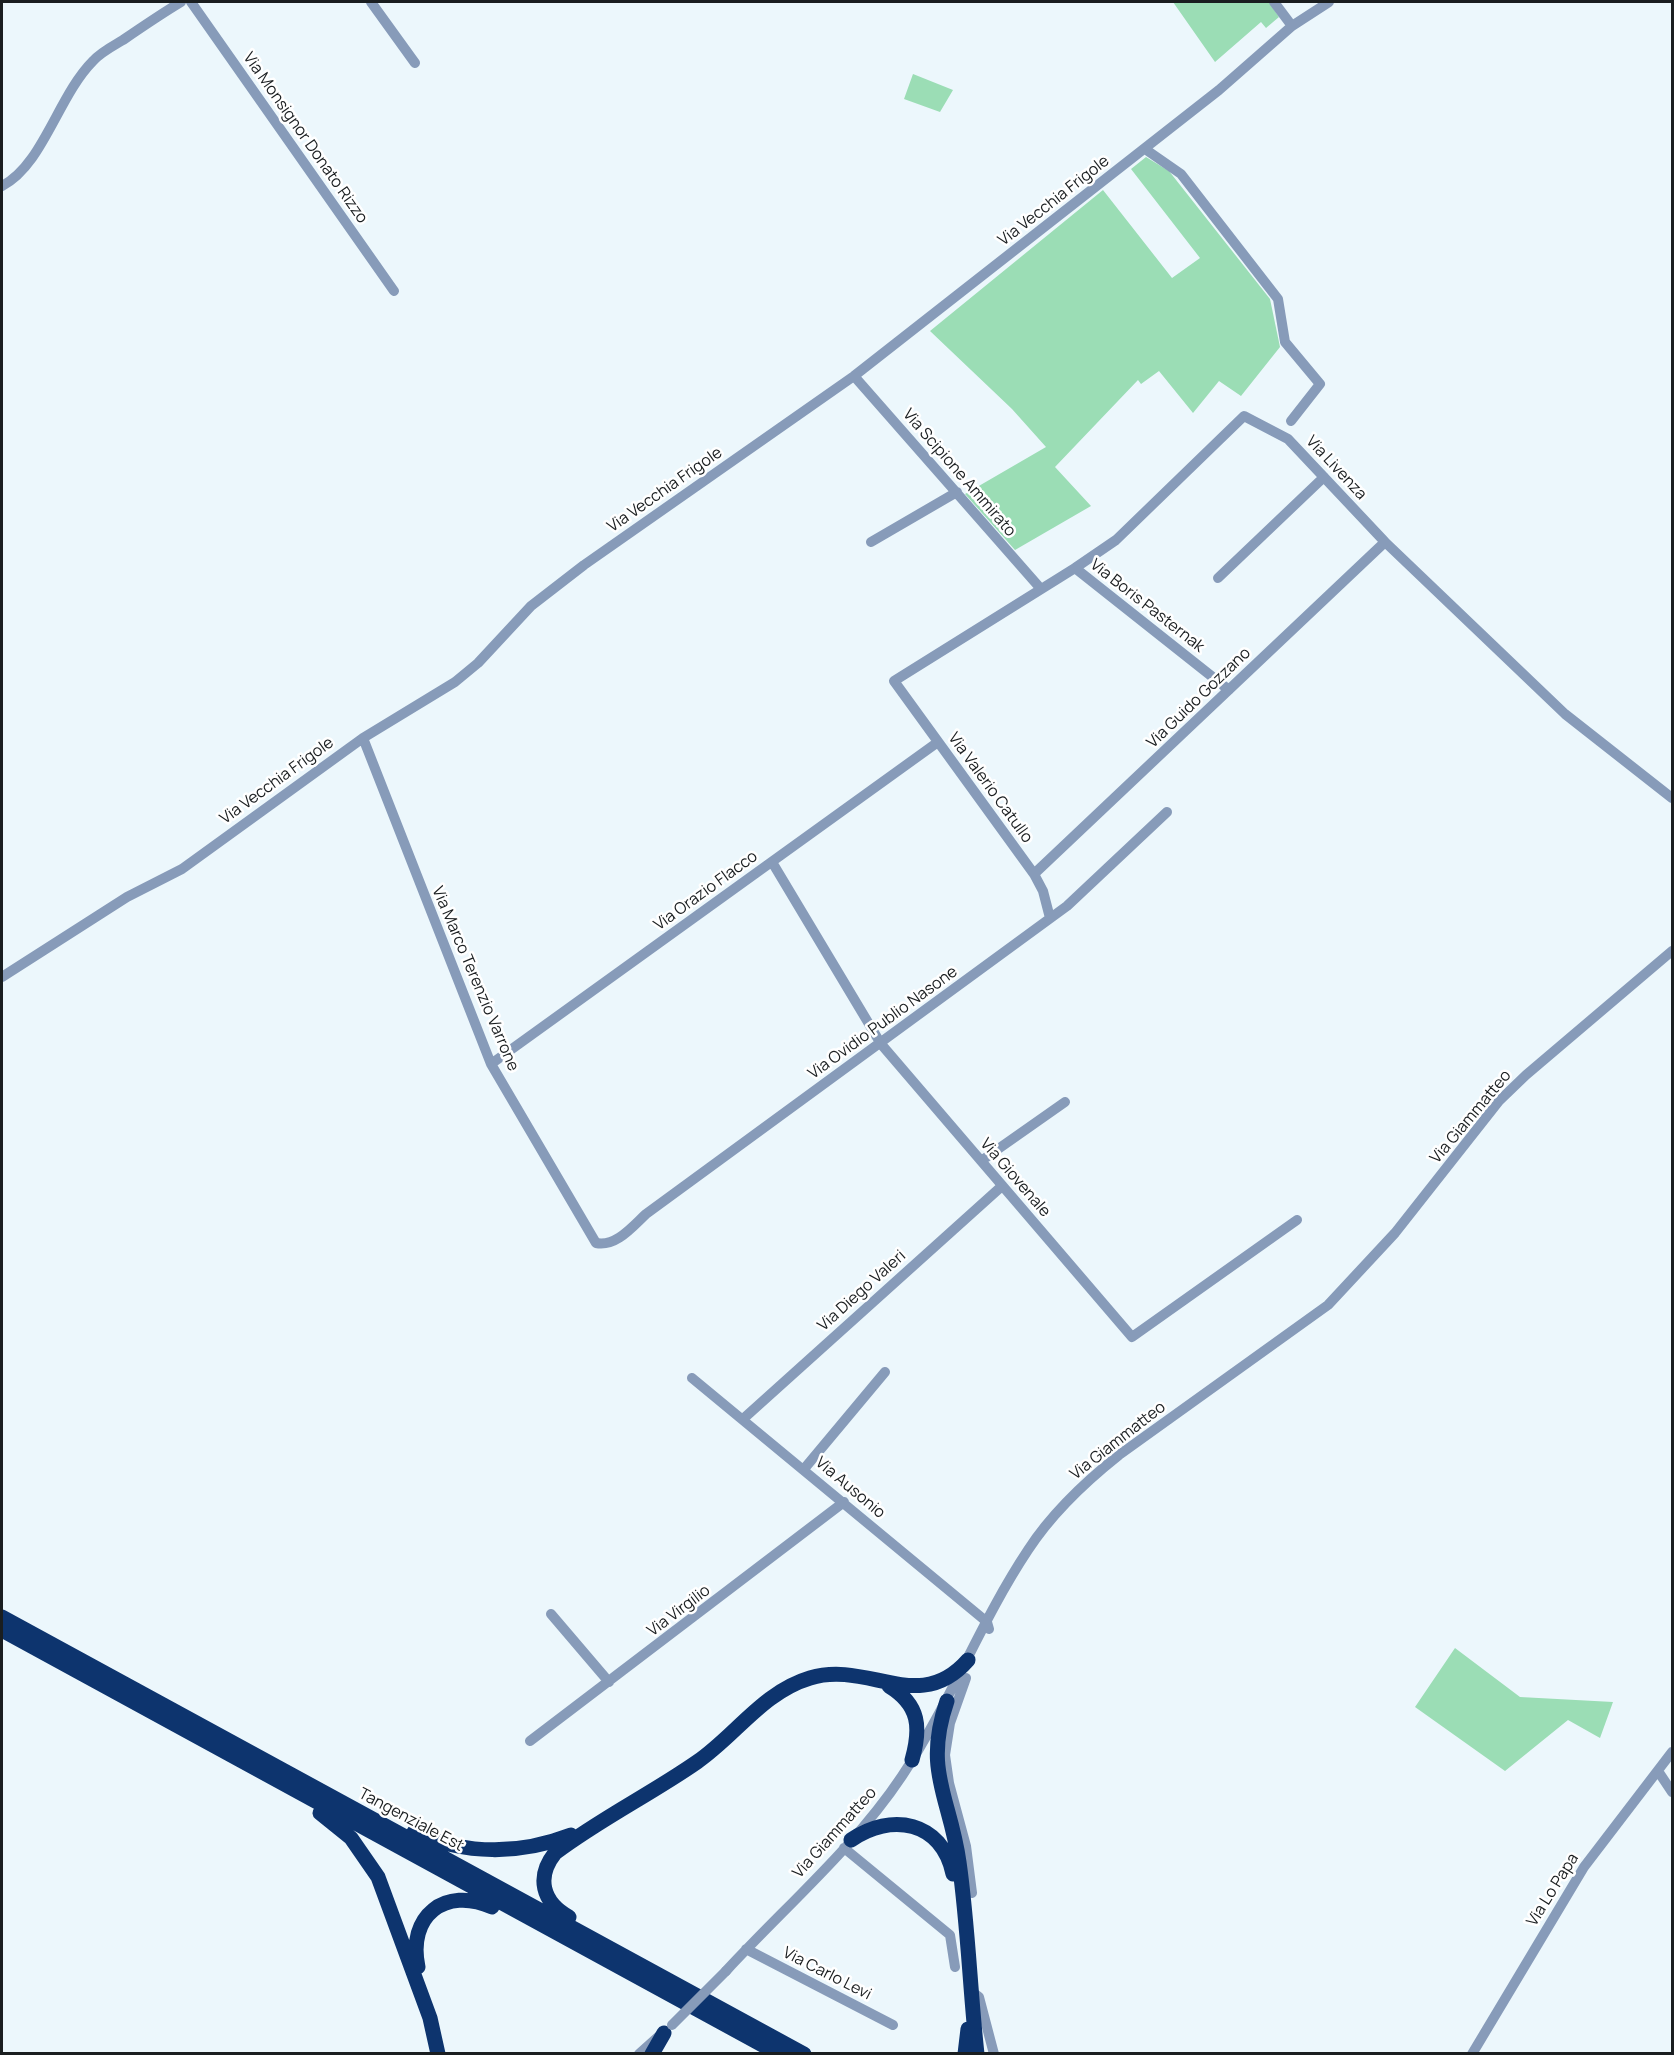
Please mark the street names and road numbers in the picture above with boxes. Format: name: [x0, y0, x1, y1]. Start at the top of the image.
street label: Via Monsignor Donato Rizzo: [239, 49, 371, 227]
street label: Via Vecchia Frigole: [995, 152, 1113, 250]
street label: Via Scipione Ammirato: [898, 405, 1020, 541]
street label: Via Livenza: [1302, 432, 1370, 504]
street label: Via Vecchia Frigole: [604, 443, 726, 537]
street label: Via Boris Pasternak: [1086, 555, 1208, 657]
street label: Via Guido Gozzano: [1143, 644, 1255, 752]
street label: Via Valerio Catullo: [944, 729, 1036, 847]
street label: Via Vecchia Frigole: [217, 733, 337, 829]
street label: Via Orazio Flacco: [650, 847, 762, 935]
street label: Via Marco Terenzio Varrone: [427, 884, 523, 1074]
street label: Via Ovidio Publio Nasone: [805, 962, 961, 1084]
street label: Via Giammatteo: [1426, 1066, 1516, 1168]
street label: Via Giovenale: [976, 1135, 1054, 1221]
street label: Via Diego Valeri: [814, 1247, 910, 1335]
street label: Via Giammatteo: [1066, 1398, 1170, 1484]
street label: Via Ausonio: [811, 1453, 889, 1523]
street label: Via Virgilio: [644, 1581, 714, 1641]
street label: Tangenziale Est: [355, 1784, 467, 1856]
street label: Via Giammatteo: [789, 1784, 881, 1882]
street label: Via Lo Papa: [1523, 1850, 1583, 1930]
street label: Via Carlo Levi: [780, 1943, 874, 2005]

